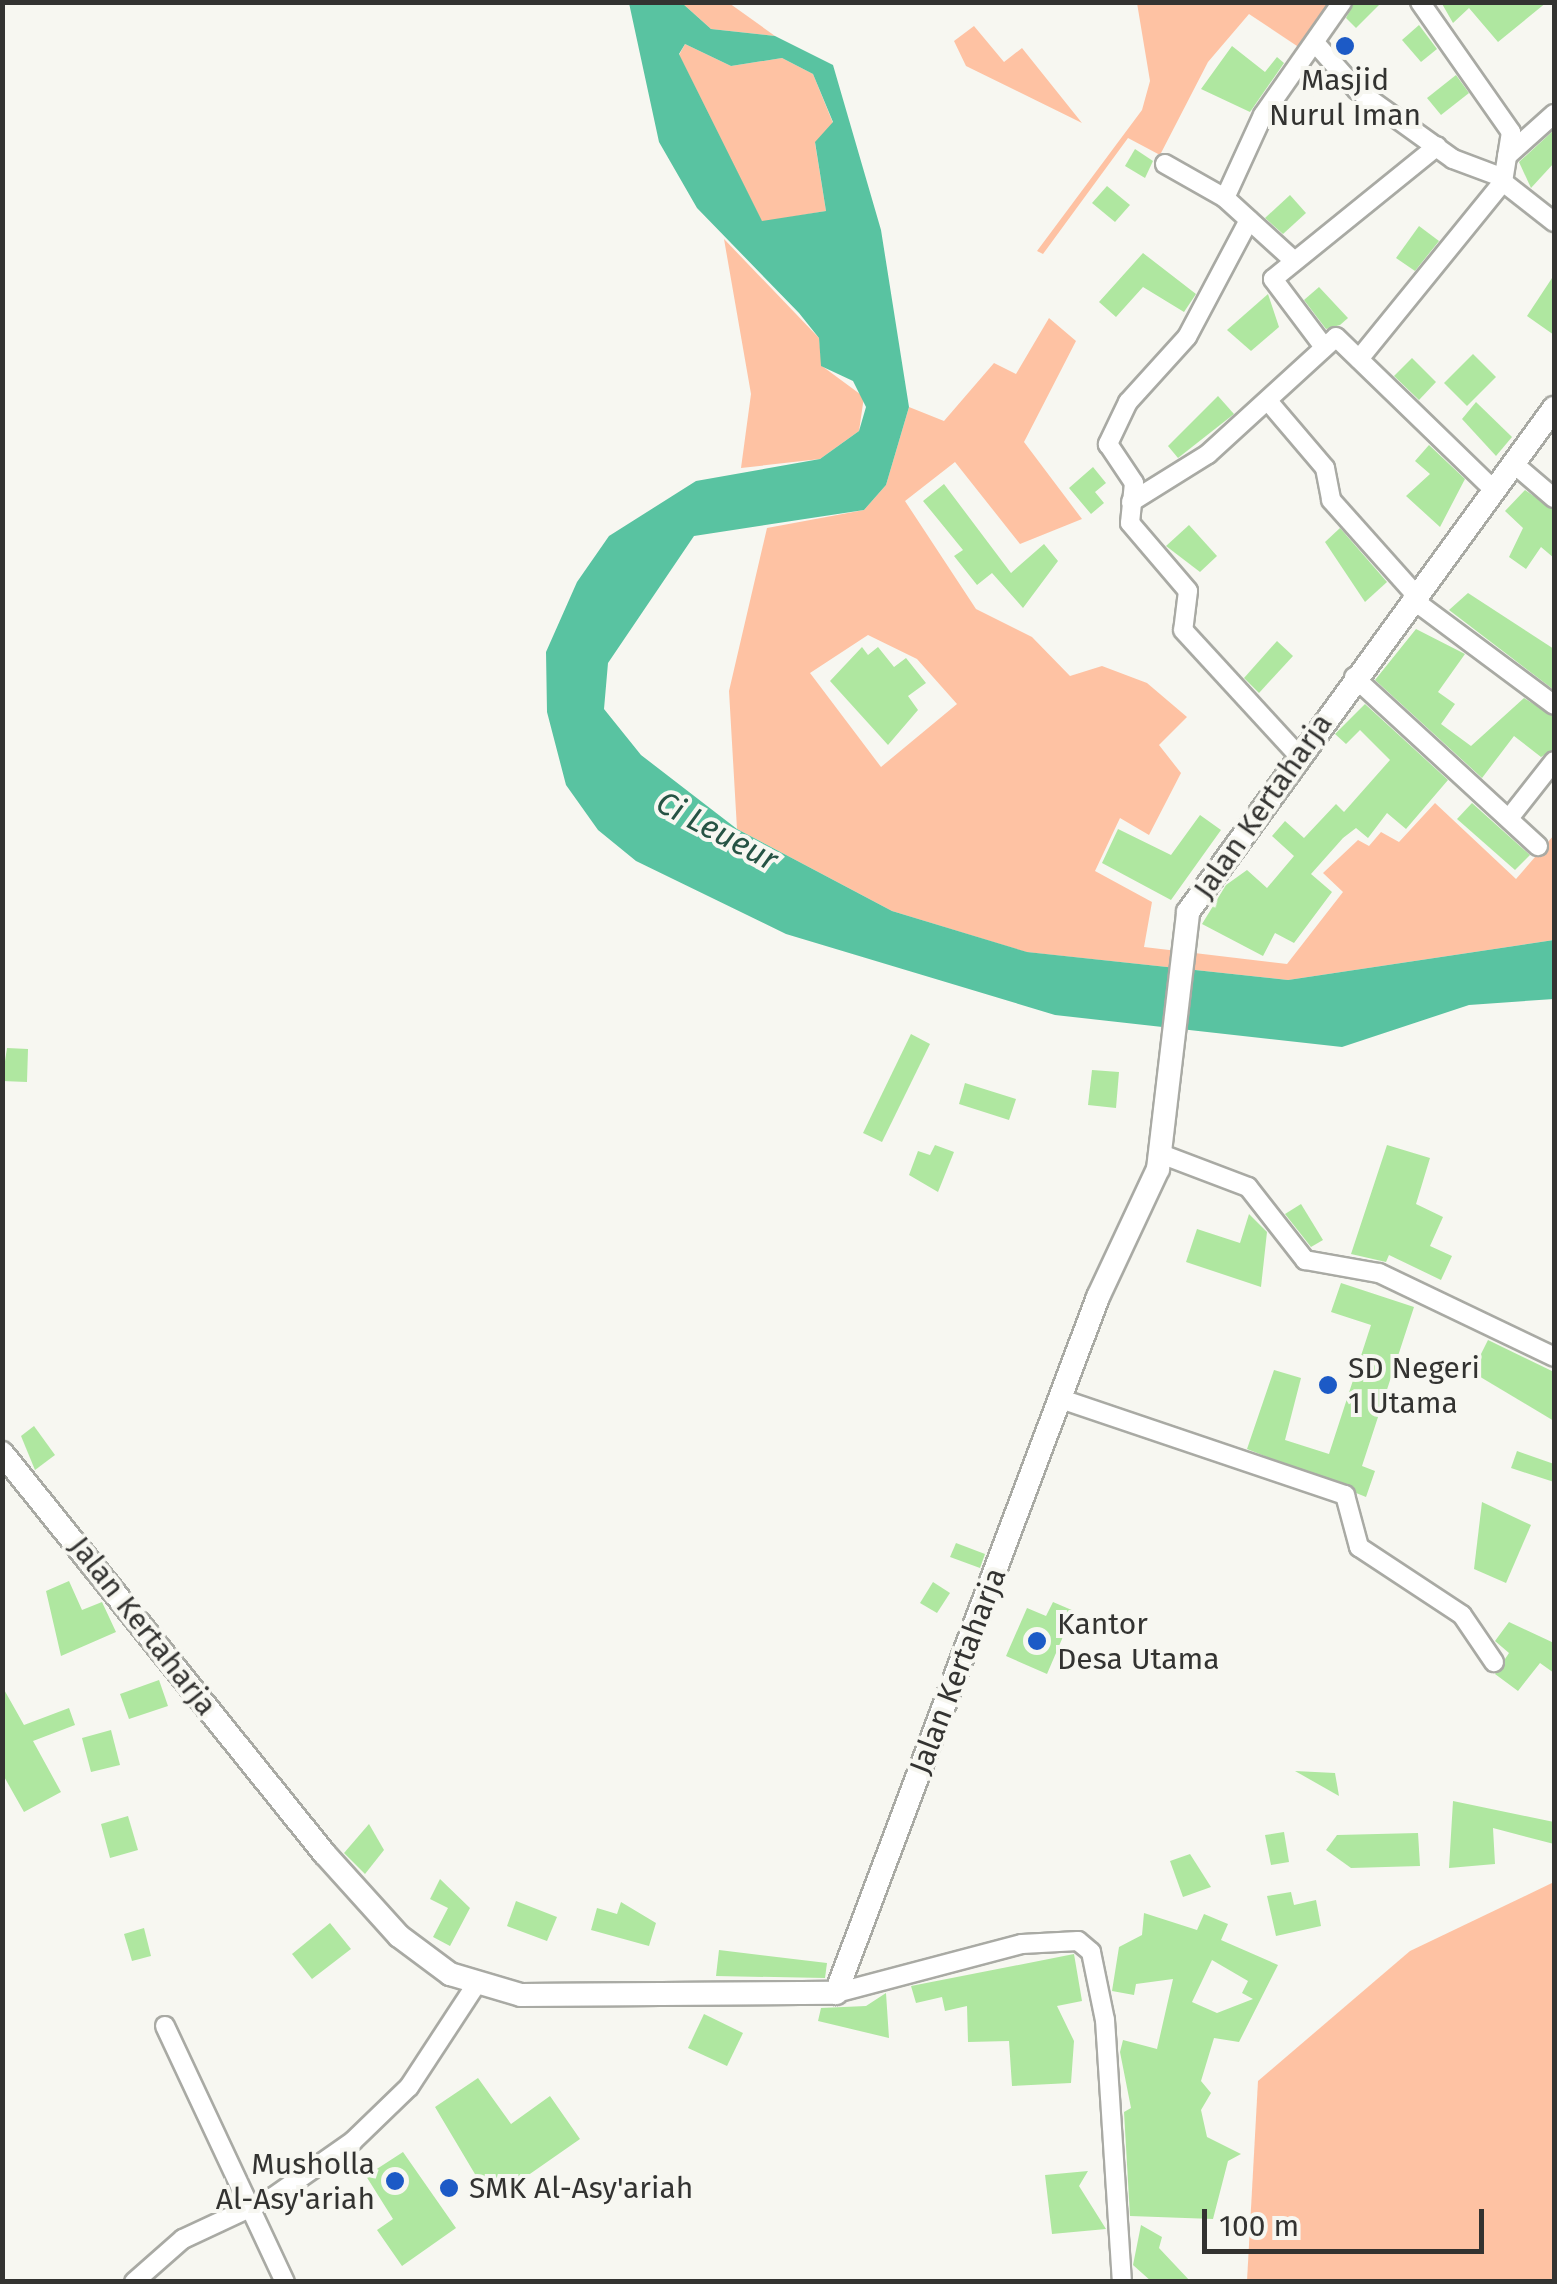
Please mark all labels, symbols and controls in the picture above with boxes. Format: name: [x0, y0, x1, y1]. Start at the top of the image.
marker: Masjid Nurul Iman: [1334, 35, 1356, 57]
place label: Masjid Nurul Iman: [1269, 62, 1421, 132]
street label: Jalan Kertaharja: [1186, 707, 1340, 905]
water label: Ci Leueur: [650, 783, 784, 879]
place label: SD Negeri 1 Utama: [1348, 1350, 1480, 1420]
marker: SD Negeri 1 Utama: [1317, 1374, 1339, 1396]
street label: Jalan Kertaharja: [62, 1529, 224, 1723]
street label: Jalan Kertaharja: [902, 1563, 1014, 1779]
place label: Kantor Desa Utama: [1057, 1606, 1219, 1676]
marker: Kantor Desa Utama: [1026, 1630, 1048, 1652]
place label: Musholla Al-Asy'ariah: [216, 2146, 375, 2216]
marker: Musholla Al-Asy'ariah: [384, 2170, 406, 2192]
place label: SMK Al-Asy'ariah: [469, 2170, 693, 2206]
marker: SMK Al-Asy'ariah: [438, 2177, 460, 2199]
scale bar: [1207, 2189, 1490, 2251]
text: 100 m: [1219, 2208, 1299, 2244]

